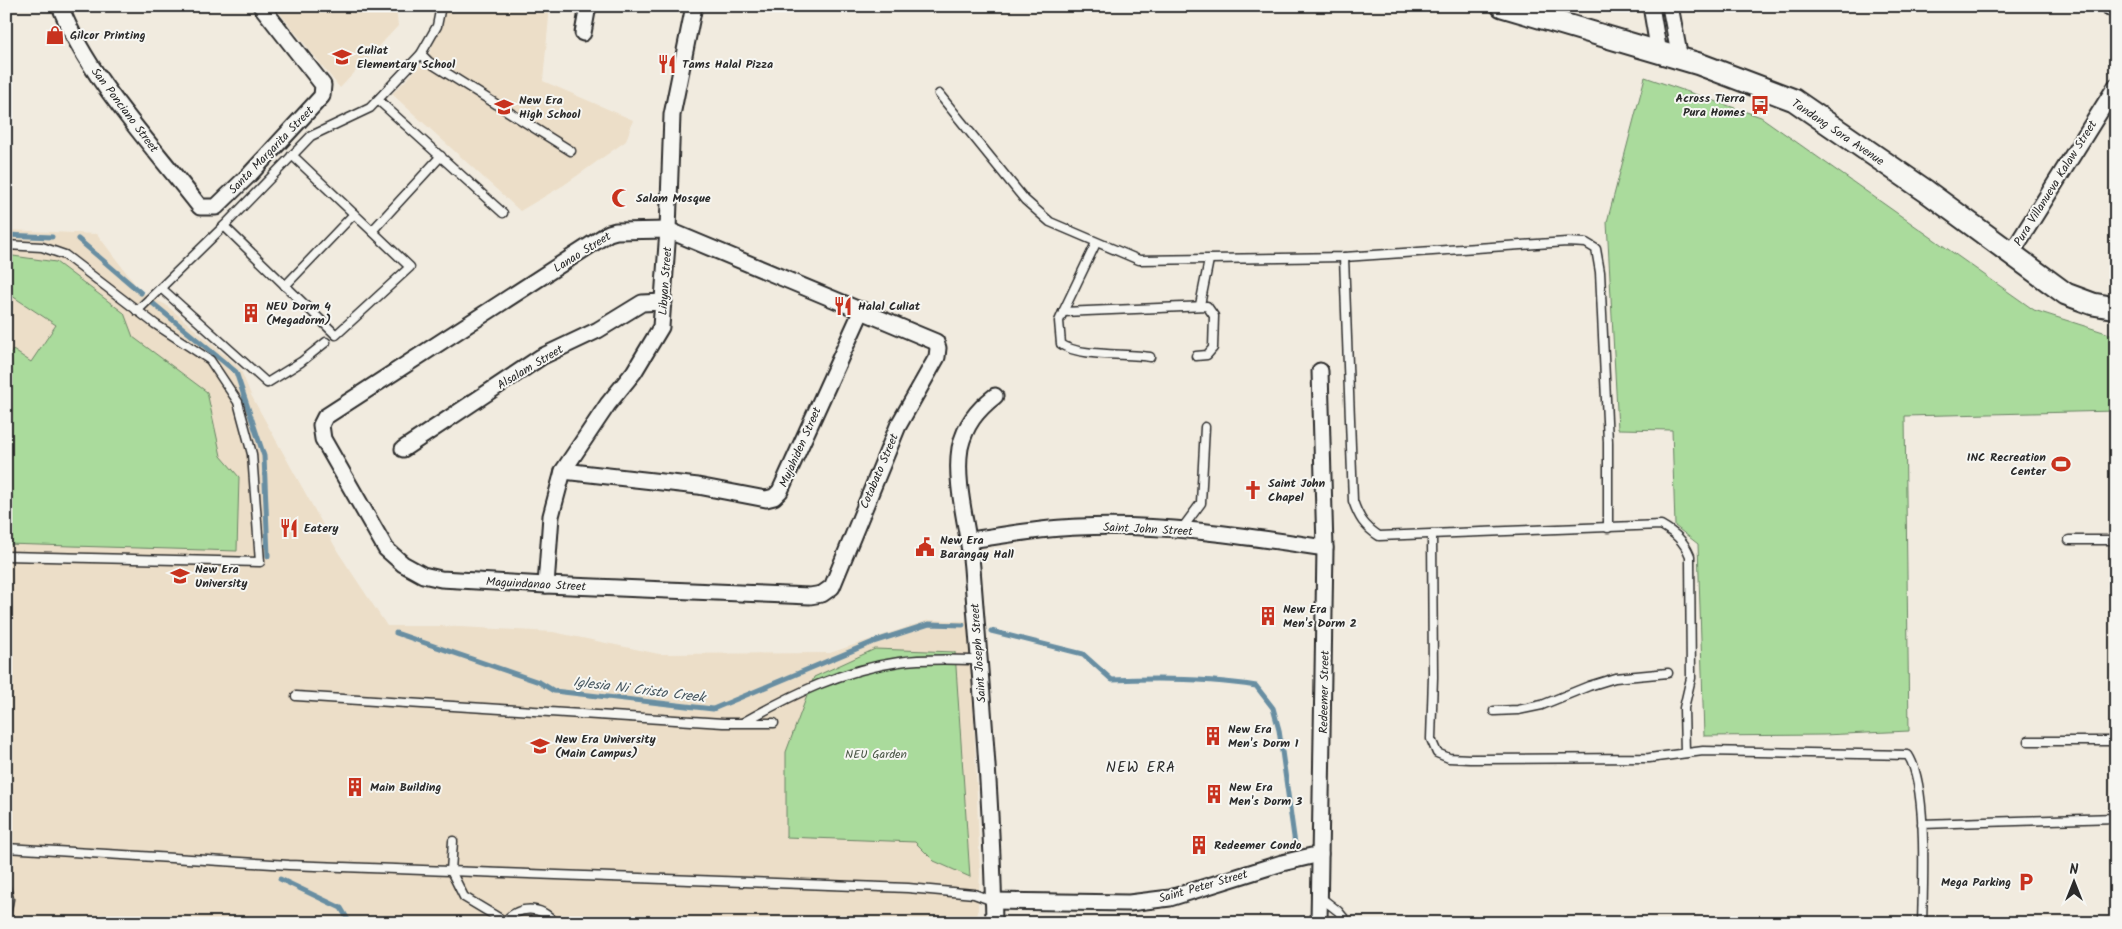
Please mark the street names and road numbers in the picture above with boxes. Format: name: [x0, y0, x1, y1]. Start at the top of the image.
street label: San Ponciano Street: [86, 64, 163, 157]
street label: Tandang Sora Avenue: [1787, 94, 1889, 171]
street label: Santa Margarita Street: [224, 102, 319, 199]
street label: Pura Villanueva Kalaw Street: [2009, 116, 2102, 250]
street label: Lanao Street: [550, 227, 615, 278]
street label: Libyan Street: [654, 246, 677, 316]
street label: Alsalam Street: [494, 340, 567, 395]
street label: Mujahiden Street: [774, 404, 827, 490]
street label: Cotabato Street: [855, 430, 904, 512]
street label: Saint John Street: [1103, 518, 1194, 541]
street label: Maguindanao Street: [485, 572, 587, 597]
street label: Saint Joseph Street: [966, 602, 991, 703]
street label: Redeemer Street: [1314, 650, 1335, 734]
street label: Saint Peter Street: [1156, 865, 1250, 908]

